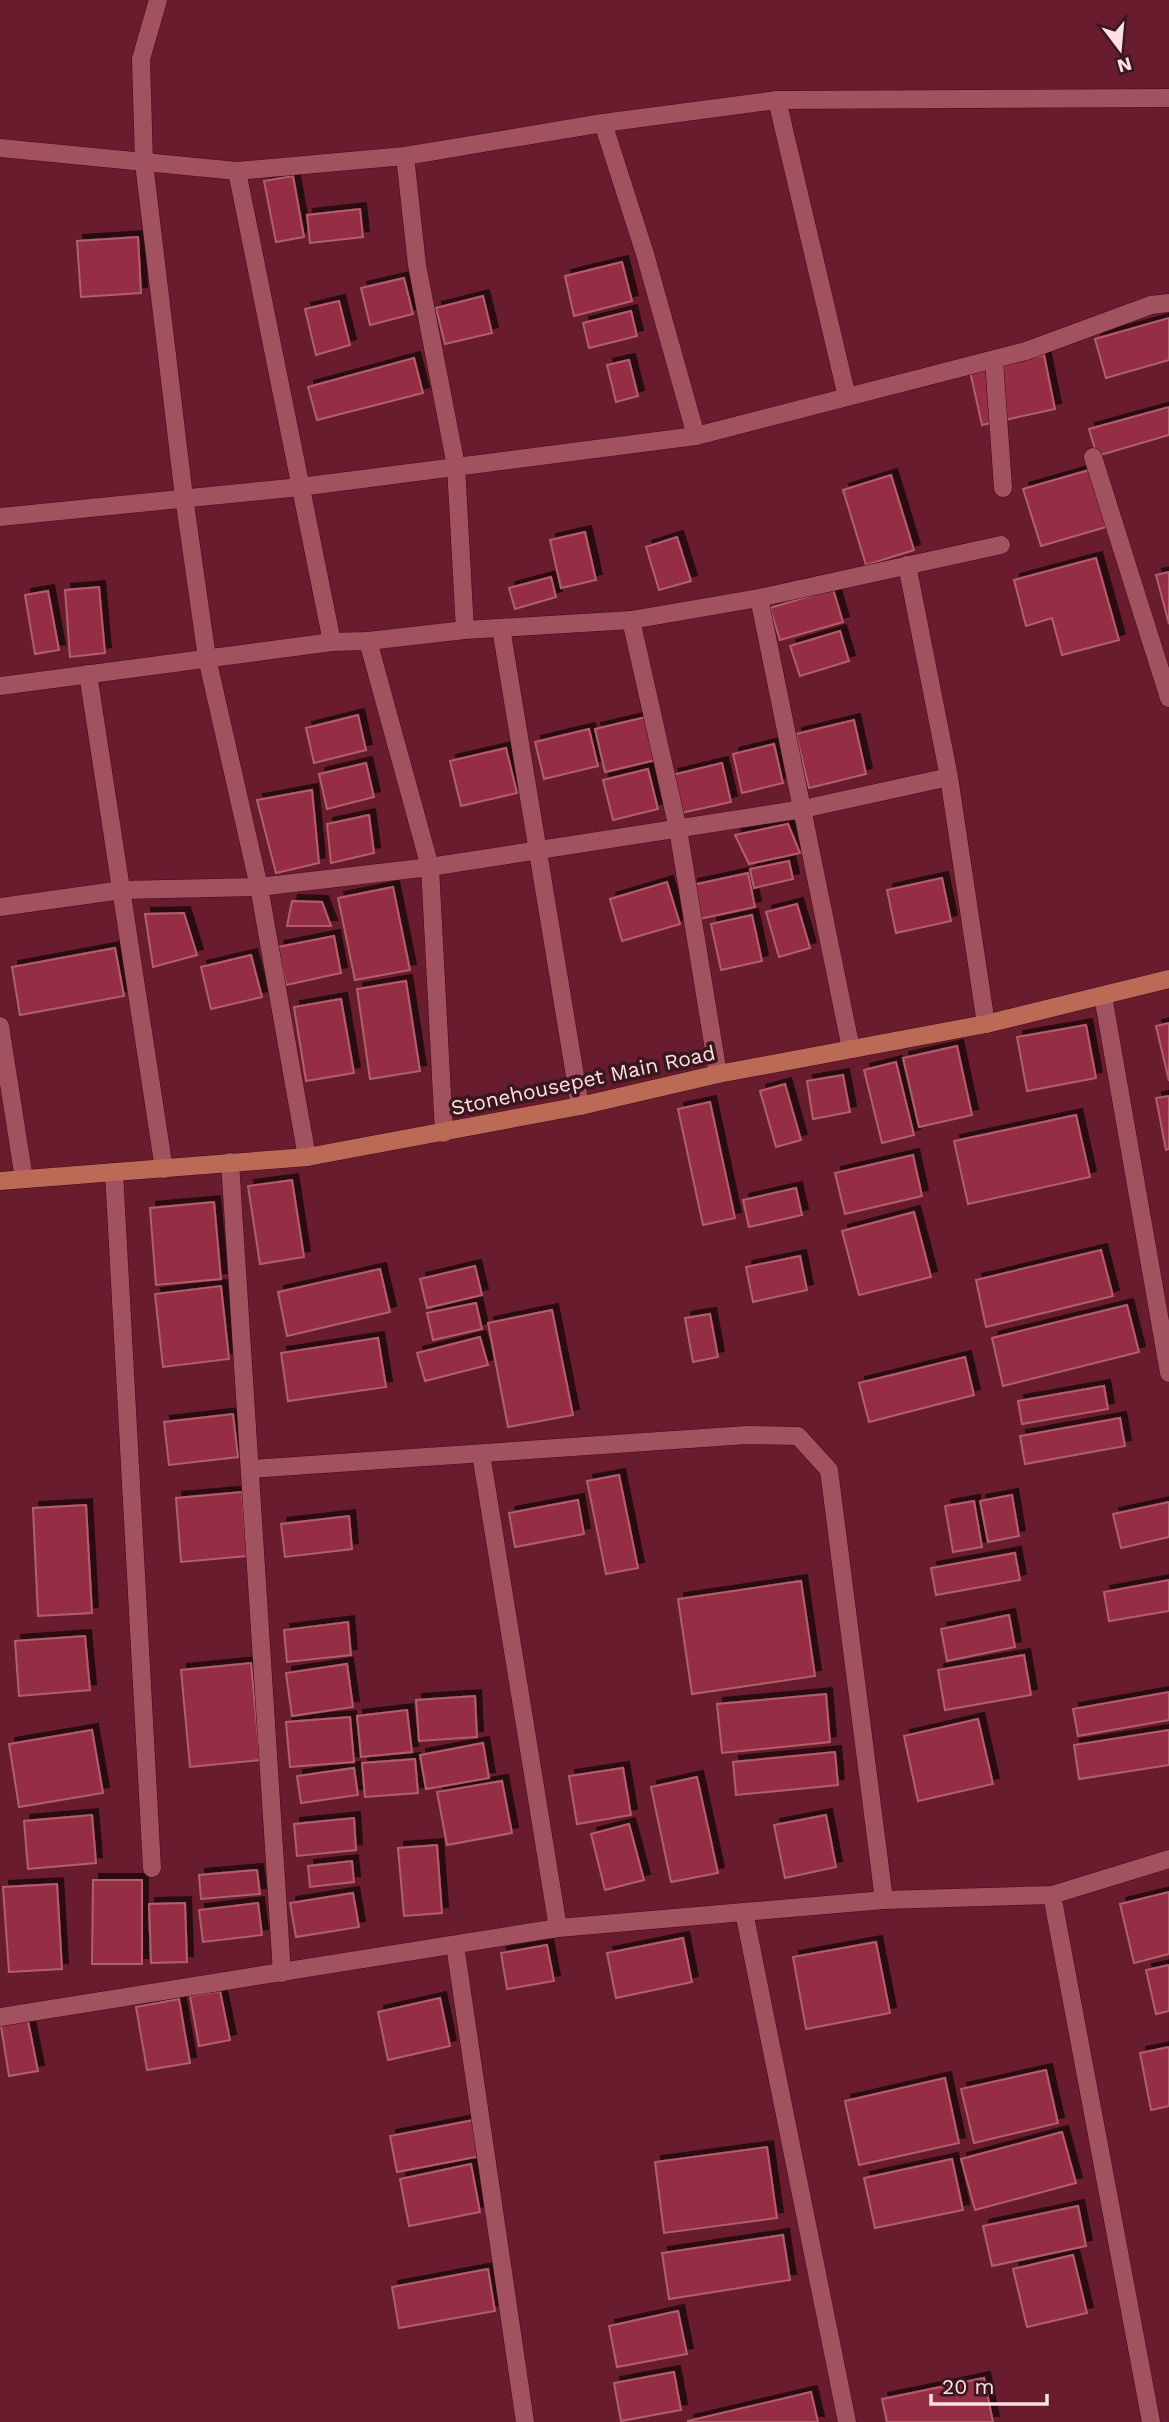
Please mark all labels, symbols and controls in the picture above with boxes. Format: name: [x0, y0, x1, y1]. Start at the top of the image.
north arrow: [1085, 14, 1155, 84]
text: N: [1115, 52, 1134, 78]
street label: Stonehousepet Main Road: [449, 1040, 717, 1120]
scale bar: [931, 2362, 1046, 2406]
text: 20 m: [942, 2374, 994, 2399]

